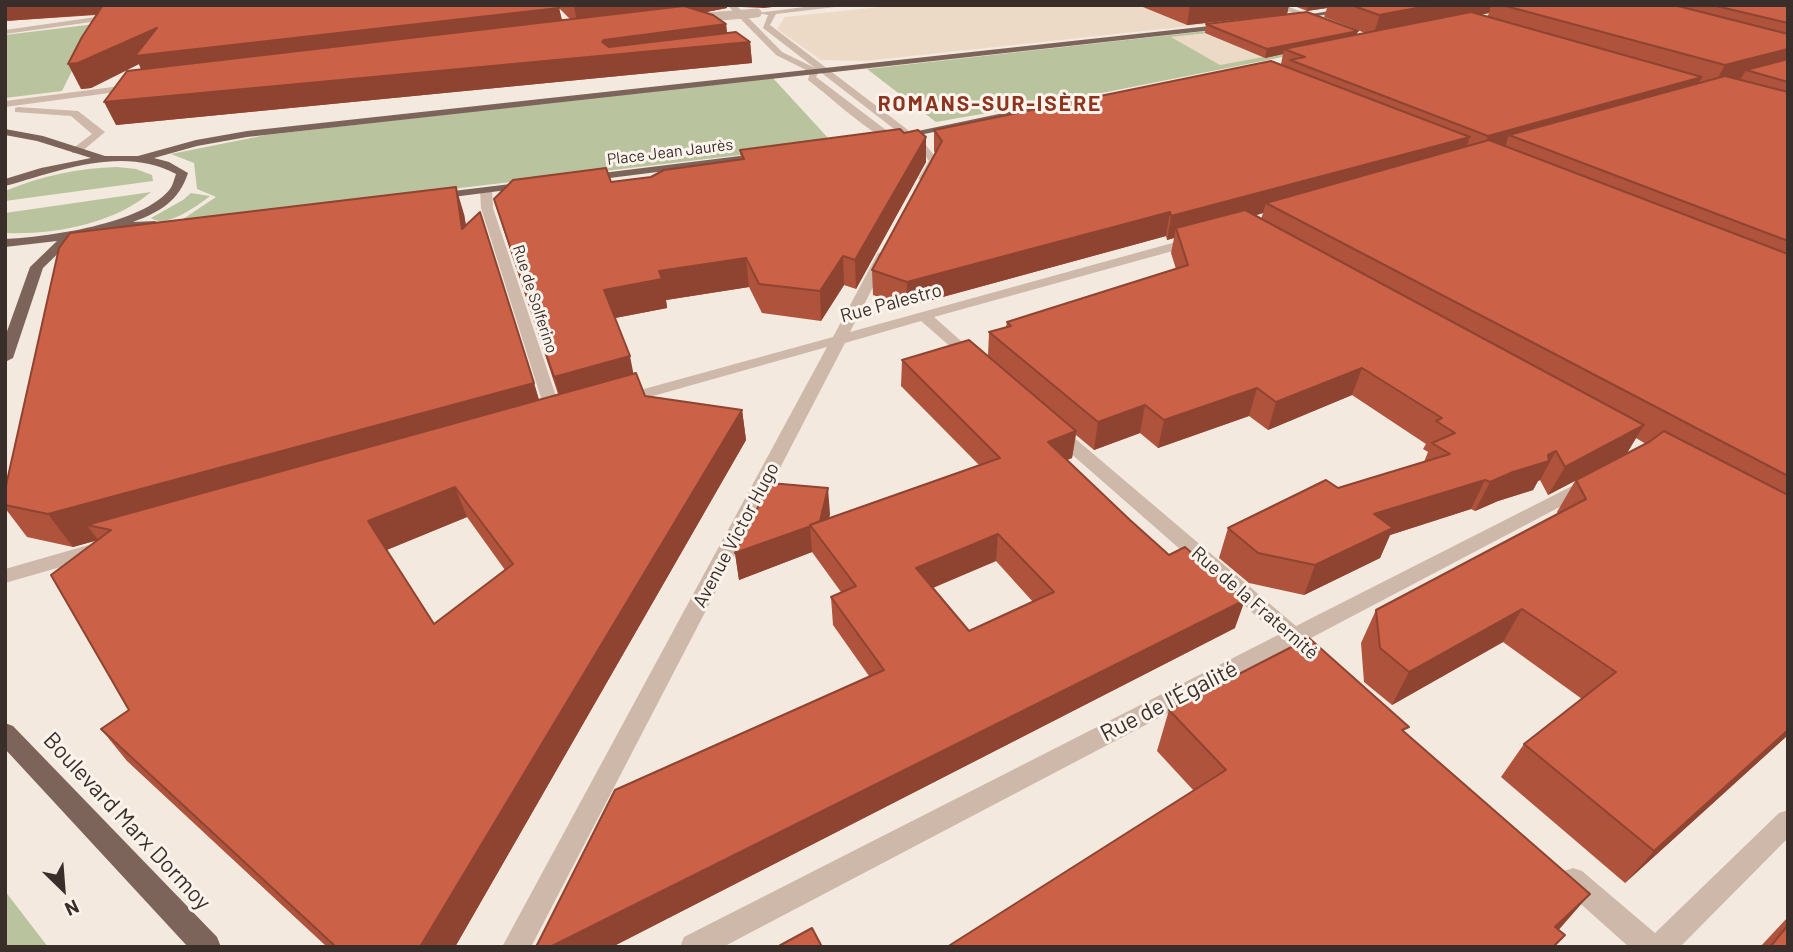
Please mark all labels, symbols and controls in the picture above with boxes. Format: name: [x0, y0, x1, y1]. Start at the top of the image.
district label: ROMANS-SUR-ISÈRE: [880, 91, 1100, 117]
street label: Place Jean Jaurès: [606, 135, 734, 169]
street label: Rue de Solferino: [508, 242, 562, 356]
street label: Rue Palestro: [838, 279, 944, 327]
street label: Avenue Victor Hugo: [688, 459, 784, 611]
street label: Rue de la Fraternité: [1187, 542, 1323, 664]
street label: Rue de l'Égalité: [1096, 655, 1242, 747]
street label: Boulevard Marx Dormoy: [37, 726, 217, 916]
north arrow: [28, 854, 98, 924]
text: N: [62, 895, 83, 922]

